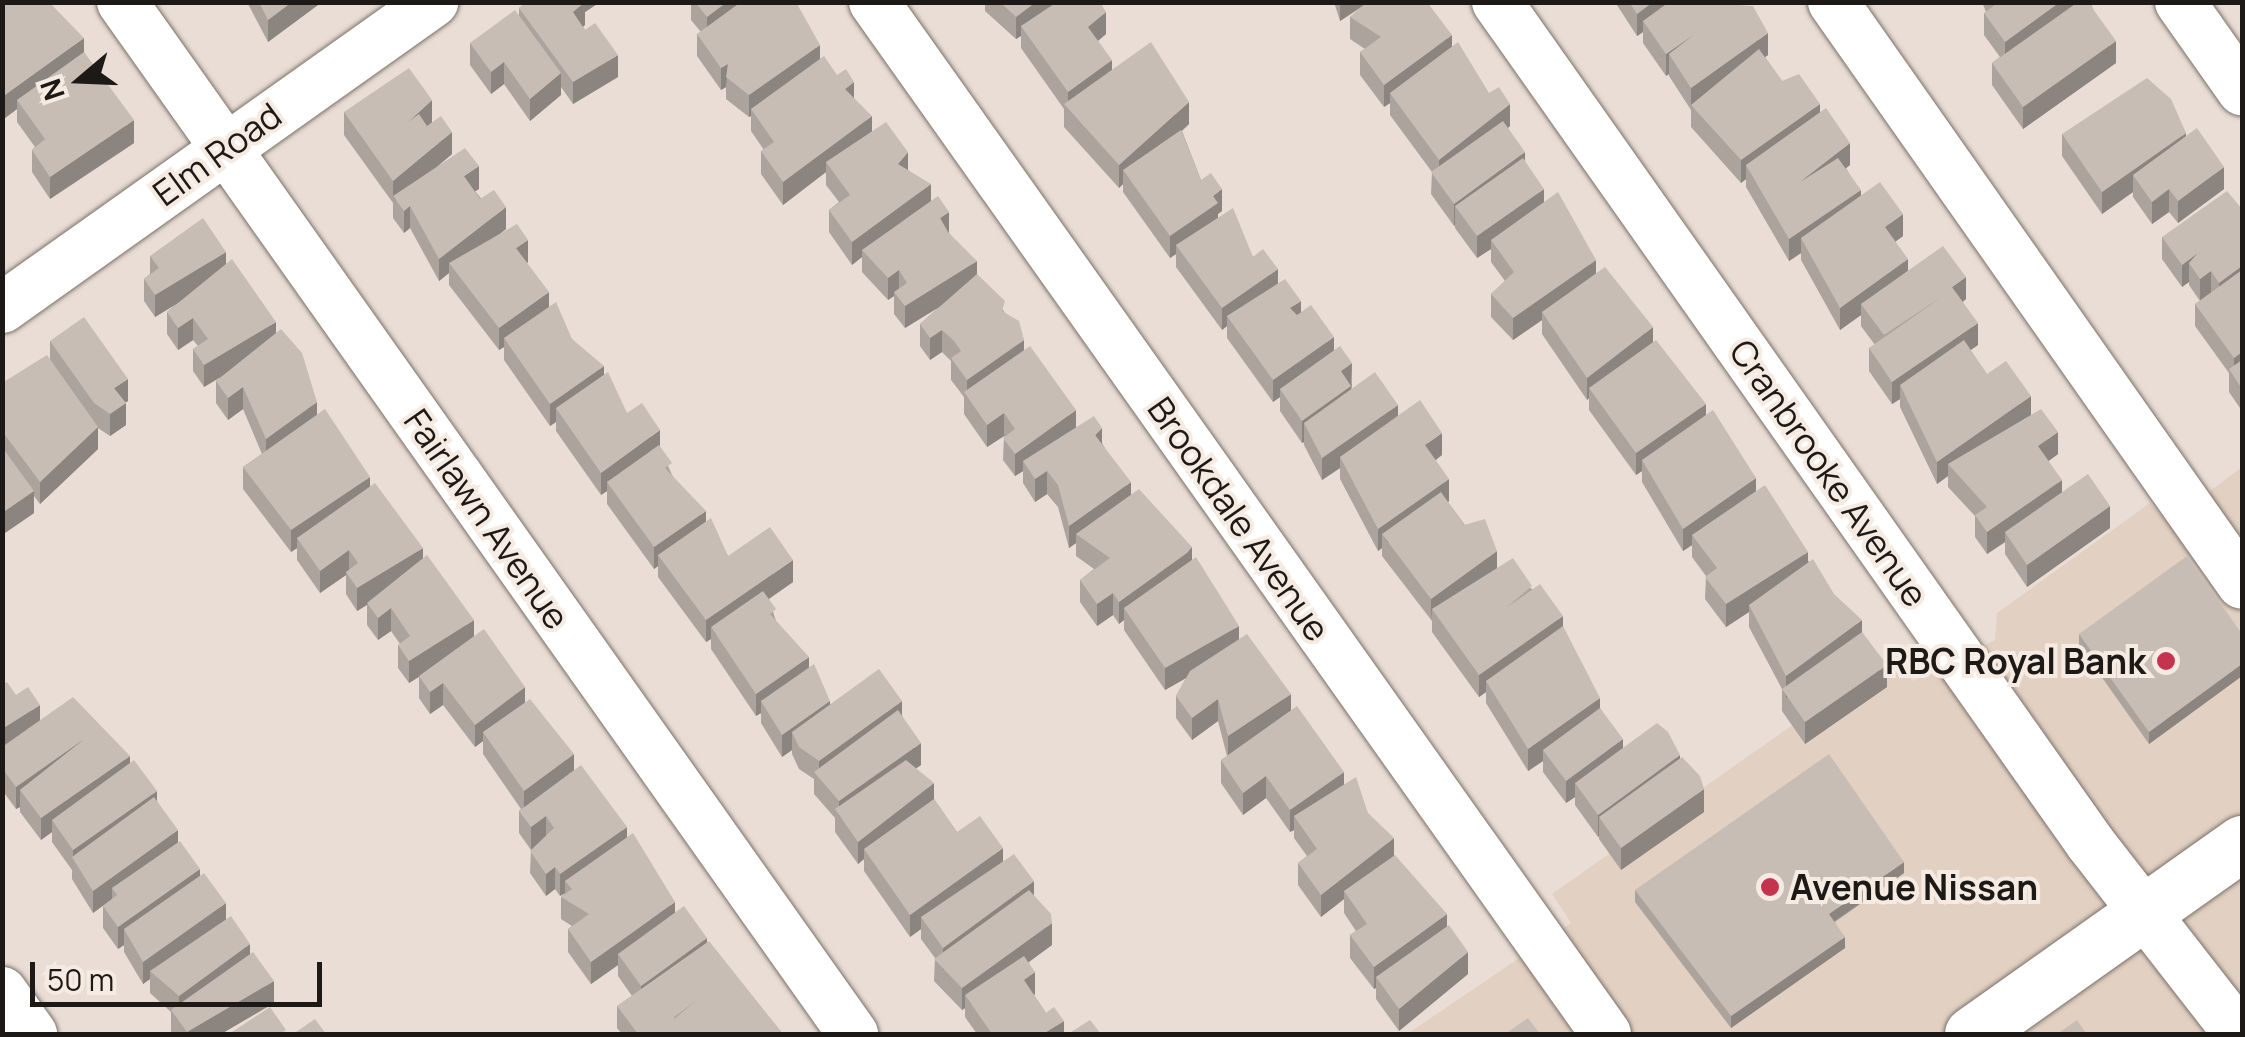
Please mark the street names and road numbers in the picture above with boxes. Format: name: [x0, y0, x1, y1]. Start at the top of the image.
street label: Elm Road: [145, 94, 289, 214]
street label: Cranbrooke Avenue: [1721, 332, 1937, 614]
street label: Brookdale Avenue: [1139, 389, 1339, 649]
street label: Fairlawn Avenue: [396, 401, 578, 637]

